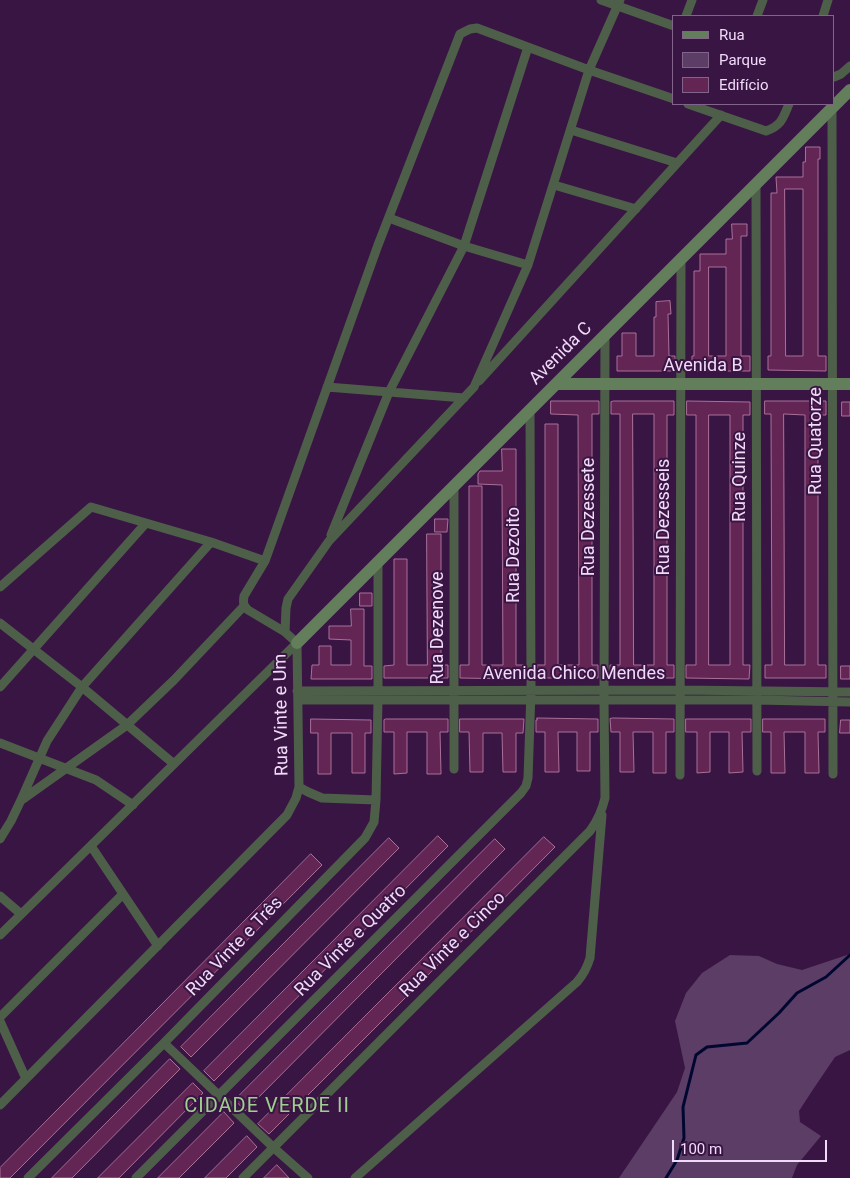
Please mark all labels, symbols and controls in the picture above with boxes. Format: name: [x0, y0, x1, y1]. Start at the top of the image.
legend: [672, 15, 835, 105]
text: Rua: [719, 26, 745, 44]
text: Parque: [719, 51, 766, 69]
text: Edifício: [719, 76, 768, 94]
street label: Avenida C: [525, 318, 597, 390]
street label: Avenida B: [663, 355, 743, 377]
street label: Rua Quatorze: [805, 387, 827, 495]
street label: Rua Quinze: [729, 432, 751, 522]
street label: Rua Dezessete: [578, 458, 600, 576]
street label: Rua Dezesseis: [653, 459, 675, 575]
street label: Rua Dezoito: [503, 507, 525, 603]
street label: Rua Dezenove: [427, 571, 449, 685]
street label: Rua Vinte e Um: [270, 654, 294, 776]
street label: Avenida Chico Mendes: [483, 663, 665, 685]
street label: Rua Vinte e Quatro: [291, 881, 411, 1001]
street label: Rua Vinte e Cinco: [396, 888, 510, 1002]
street label: Rua Vinte e Três: [182, 893, 288, 1001]
district label: CIDADE VERDE II: [182, 1095, 352, 1119]
scale bar: [675, 1130, 830, 1162]
text: 100 m: [680, 1140, 722, 1158]

